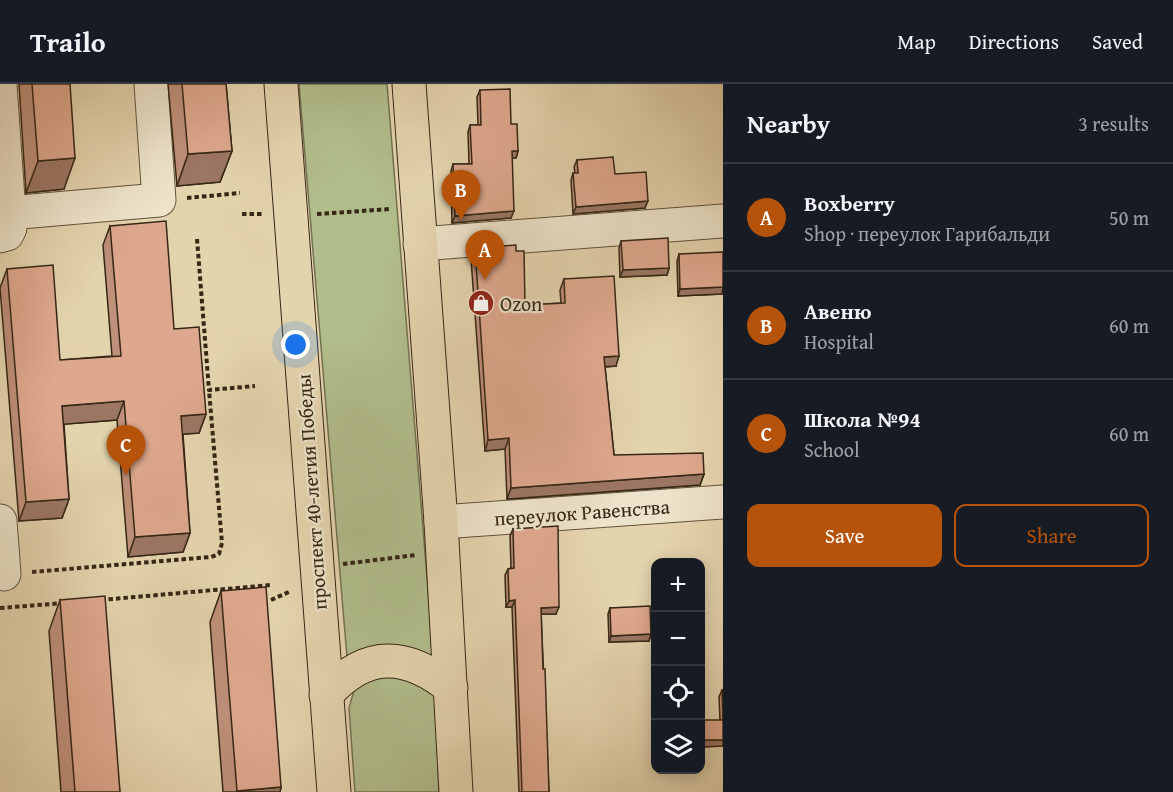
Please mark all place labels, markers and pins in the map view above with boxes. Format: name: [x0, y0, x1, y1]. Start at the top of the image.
pin: B: [442, 170, 480, 220]
pin: A: [466, 230, 504, 280]
shop icon: Ozon: [466, 288, 496, 318]
place label: Ozon: [500, 289, 542, 318]
pin: C: [106, 426, 146, 475]

